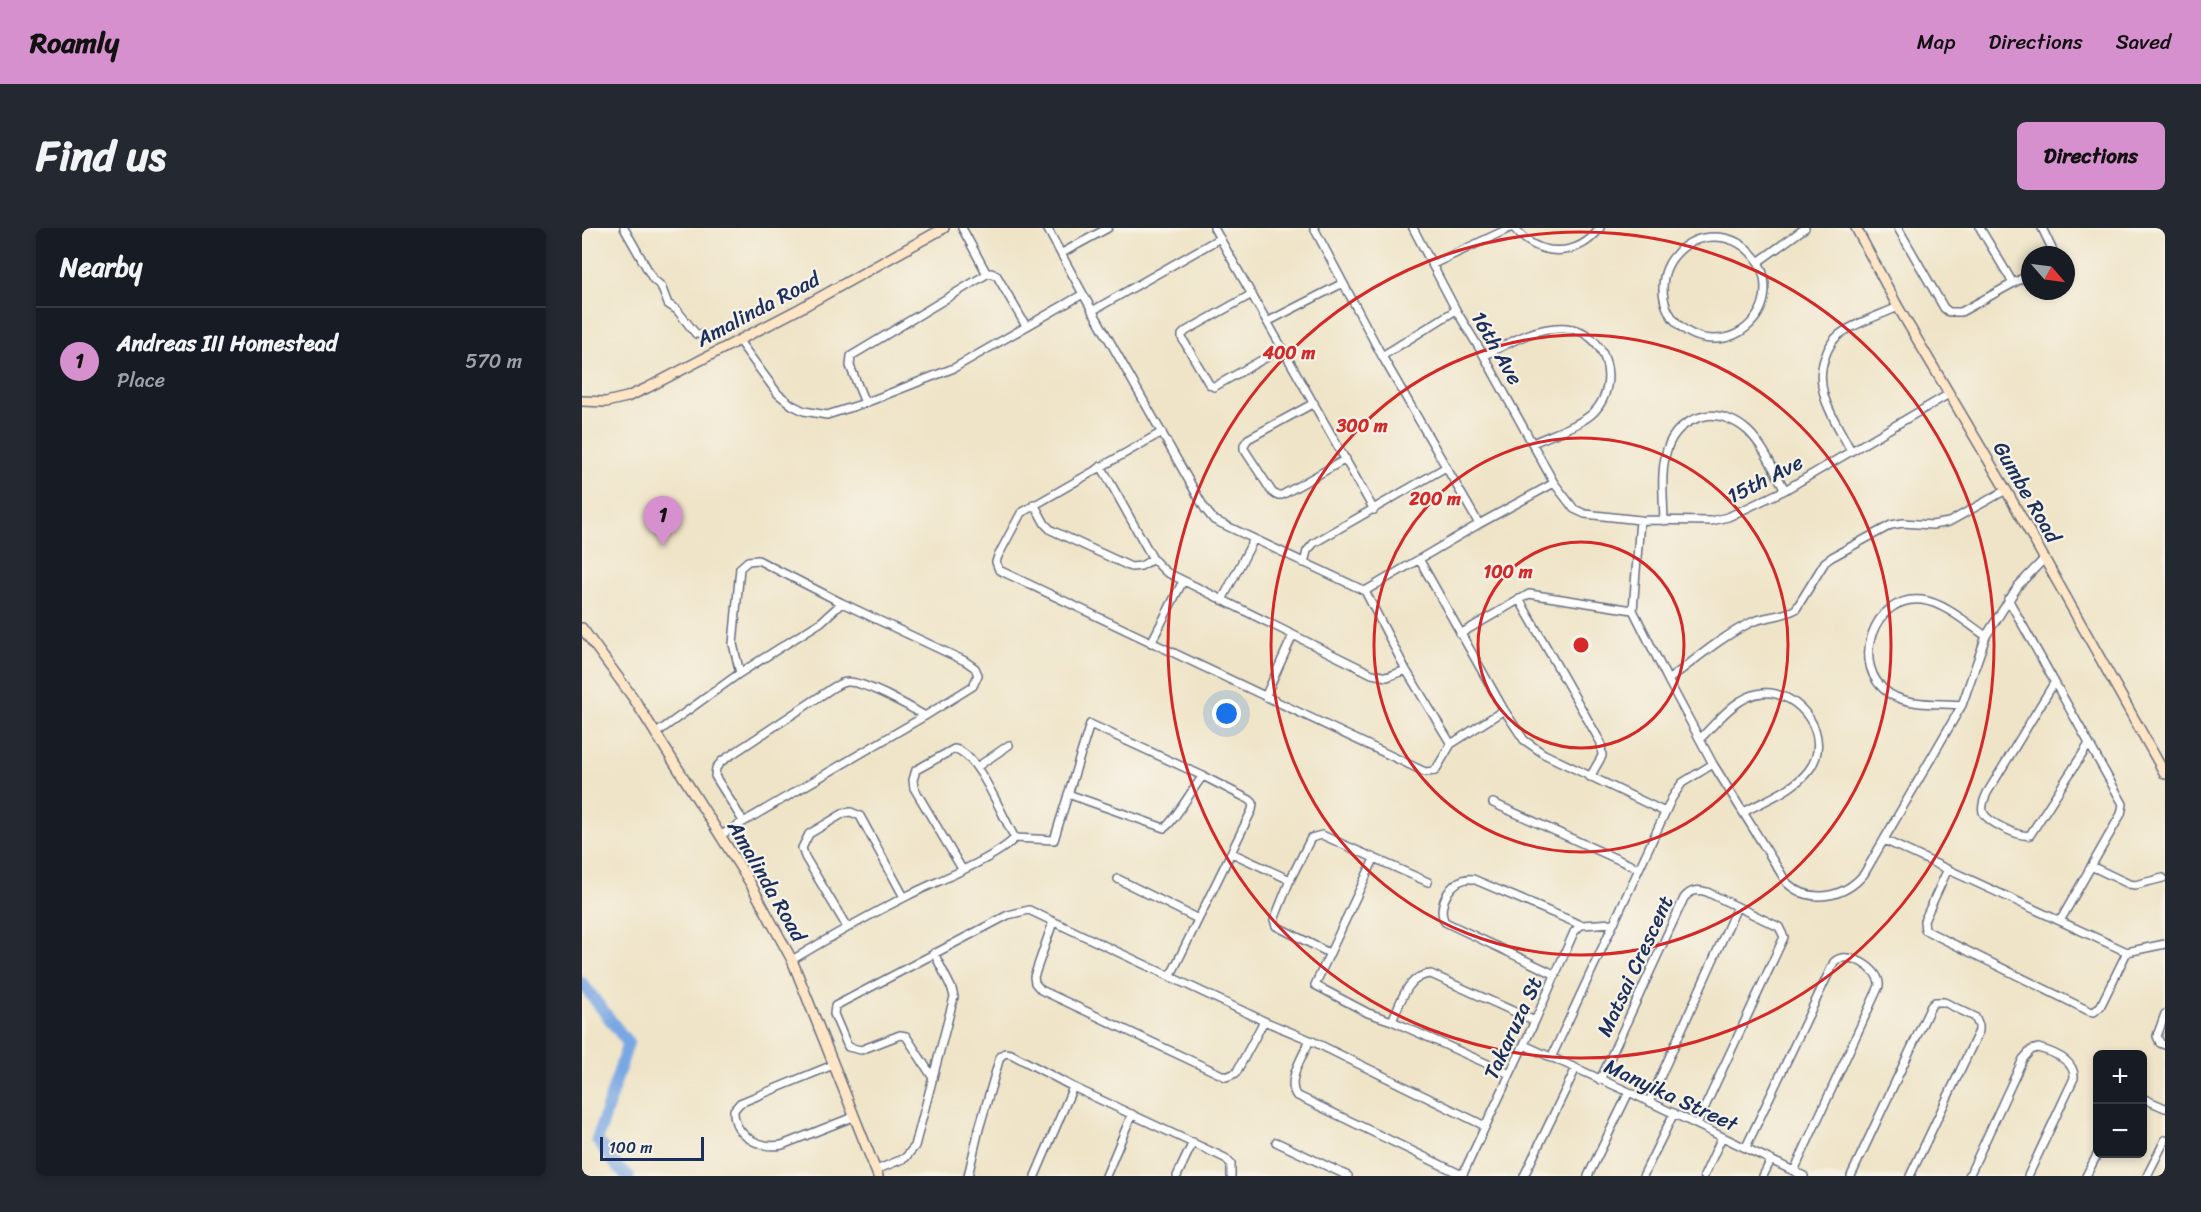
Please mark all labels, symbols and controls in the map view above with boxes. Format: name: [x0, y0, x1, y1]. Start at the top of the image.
text: Roamly: [30, 18, 119, 67]
text: Map: [1917, 23, 1955, 61]
text: Directions: [1988, 23, 2083, 61]
text: Saved: [2116, 23, 2171, 61]
text: Find us: [36, 119, 166, 193]
button: Directions: [2017, 122, 2165, 190]
text: Nearby: [60, 244, 142, 290]
north arrow: [2021, 246, 2075, 300]
street label: Amalinda Road: [688, 259, 829, 358]
street label: 16th Ave: [1460, 303, 1534, 393]
text: Andreas III Homestead: [117, 324, 337, 363]
text: 400 m: [1262, 337, 1315, 369]
text: 1: [75, 344, 84, 379]
text: 570 m: [465, 344, 522, 379]
text: Place: [117, 363, 165, 398]
text: 300 m: [1335, 410, 1388, 442]
street label: Gumbe Road: [1982, 434, 2073, 552]
street label: 15th Ave: [1720, 443, 1810, 515]
text: 200 m: [1408, 483, 1461, 515]
pin: 1: [644, 496, 682, 546]
text: 100 m: [1484, 556, 1533, 588]
centre of rings: [1571, 635, 1591, 655]
your location: [1212, 699, 1241, 728]
street label: Amalinda Road: [716, 812, 818, 951]
street label: Matsai Crescent: [1586, 889, 1684, 1043]
street label: Takaruza St: [1472, 970, 1554, 1086]
street label: Manyika Street: [1598, 1047, 1746, 1143]
map controls: [2093, 1050, 2147, 1158]
button: +: [2093, 1050, 2147, 1104]
button: −: [2093, 1104, 2147, 1158]
text: 100 m: [609, 1133, 653, 1162]
scale bar: [600, 1134, 704, 1162]

